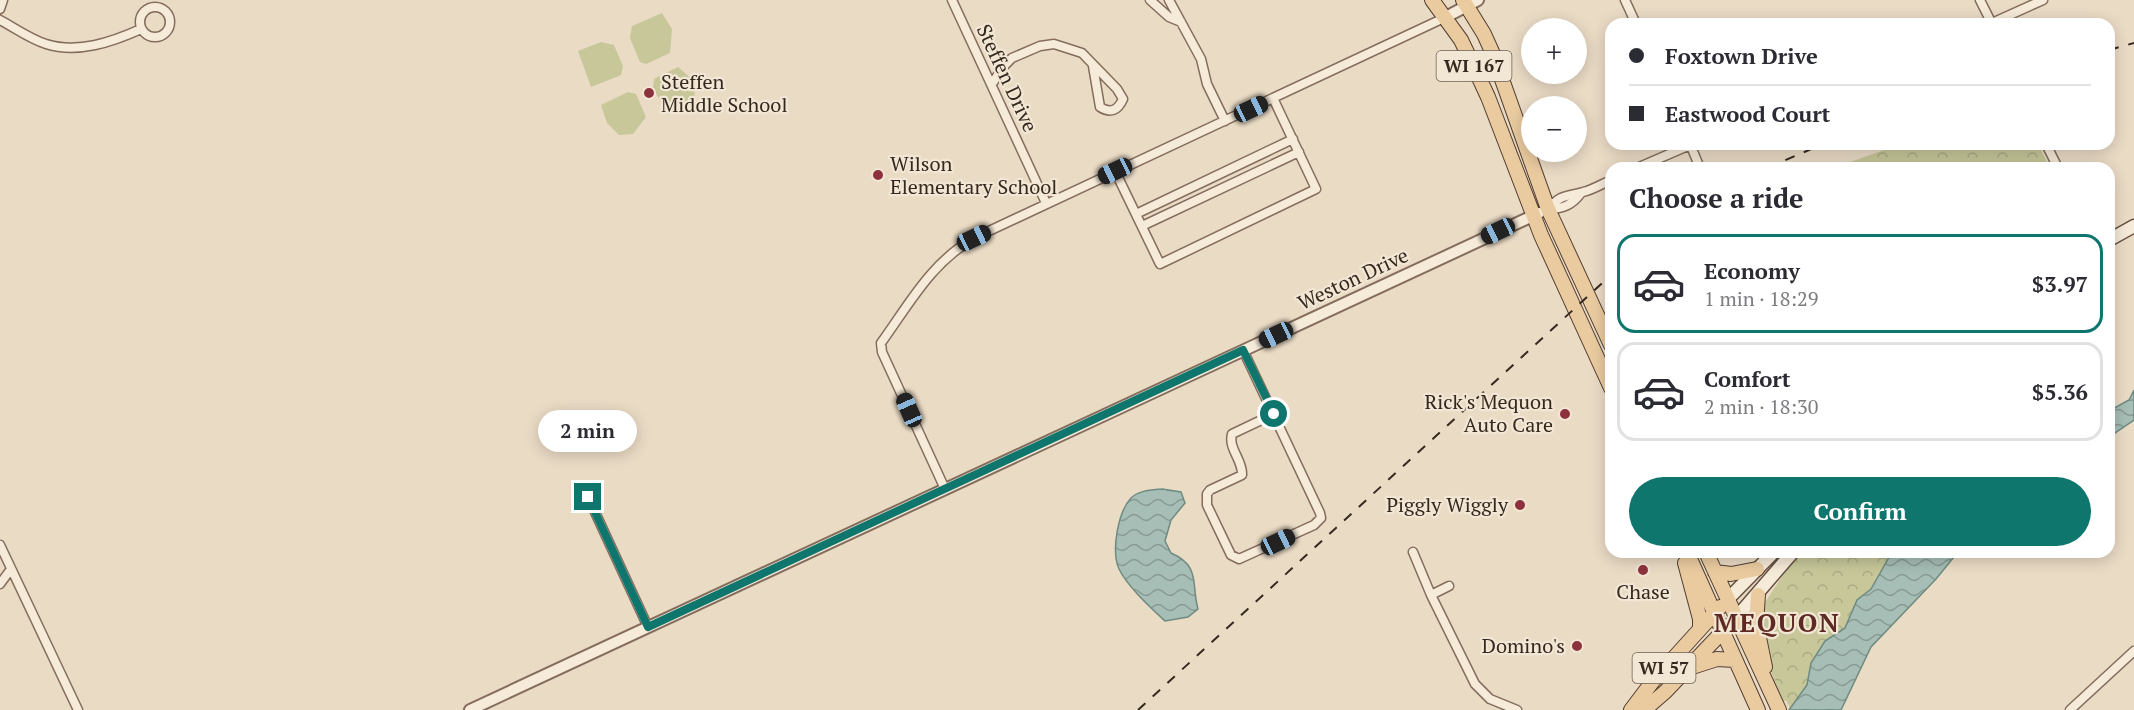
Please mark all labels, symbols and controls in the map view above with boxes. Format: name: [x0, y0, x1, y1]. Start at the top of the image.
map controls: [1521, 18, 1587, 162]
button: +: [1521, 18, 1587, 84]
street label: Steffen Drive: [971, 20, 1044, 136]
text: Foxtown Drive: [1665, 41, 1818, 70]
road number: WI 167: [1436, 51, 1512, 81]
place label: Steffen Middle School: [661, 68, 787, 118]
marker: Steffen Middle School: [642, 86, 656, 100]
car: [1231, 93, 1271, 125]
button: −: [1521, 96, 1587, 162]
text: Eastwood Court: [1665, 99, 1830, 128]
place label: Wilson Elementary School: [890, 150, 1057, 200]
car: [1095, 155, 1135, 187]
marker: Wilson Elementary School: [871, 168, 885, 182]
text: Choose a ride: [1629, 180, 1804, 216]
car: [1478, 215, 1518, 247]
car: [954, 222, 994, 254]
street label: Weston Drive: [1293, 241, 1412, 316]
text: Economy: [1704, 256, 1800, 285]
icon: car: [1632, 257, 1686, 311]
text: $3.97: [2032, 269, 2088, 298]
text: 1 min · 18:29: [1704, 285, 1818, 312]
car: [1256, 319, 1296, 351]
text: Comfort: [1704, 364, 1790, 393]
icon: car: [1632, 365, 1686, 419]
text: $5.36: [2032, 377, 2088, 406]
place label: Rick's Mequon Auto Care: [1424, 388, 1553, 438]
car: [893, 390, 925, 430]
text: 2 min · 18:30: [1704, 393, 1818, 420]
route start: [1260, 400, 1287, 427]
marker: Rick's Mequon Auto Care: [1558, 407, 1572, 421]
callout: 2 min: [538, 410, 638, 452]
text: 2 min: [560, 417, 615, 444]
button: Confirm: [1629, 477, 2091, 546]
route end: [574, 483, 601, 510]
place label: Piggly Wiggly: [1386, 491, 1509, 518]
marker: Piggly Wiggly: [1513, 498, 1527, 512]
car: [1258, 526, 1298, 558]
marker: Chase: [1636, 563, 1650, 577]
place label: Chase: [1616, 578, 1670, 605]
district label: MEQUON: [1714, 605, 1840, 639]
place label: Domino's: [1482, 632, 1565, 659]
marker: Domino's: [1570, 639, 1584, 653]
road number: WI 57: [1632, 653, 1696, 683]

